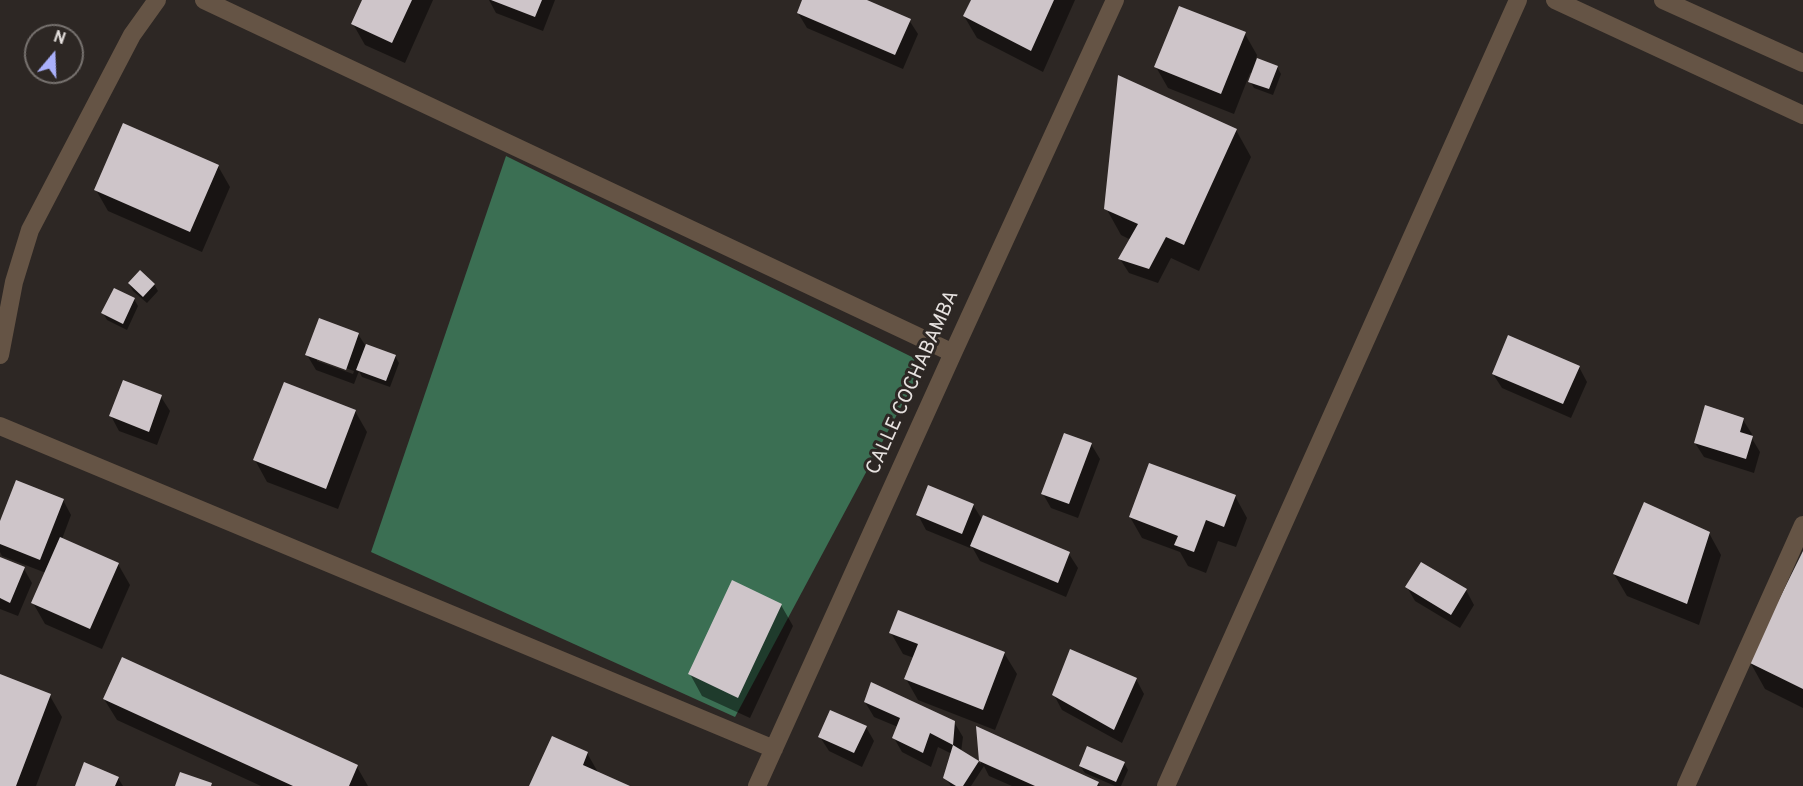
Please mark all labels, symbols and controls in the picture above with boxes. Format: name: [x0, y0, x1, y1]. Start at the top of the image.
north arrow: [24, 24, 84, 84]
text: N: [51, 28, 68, 50]
street label: CALLE COCHABAMBA: [863, 287, 965, 479]

